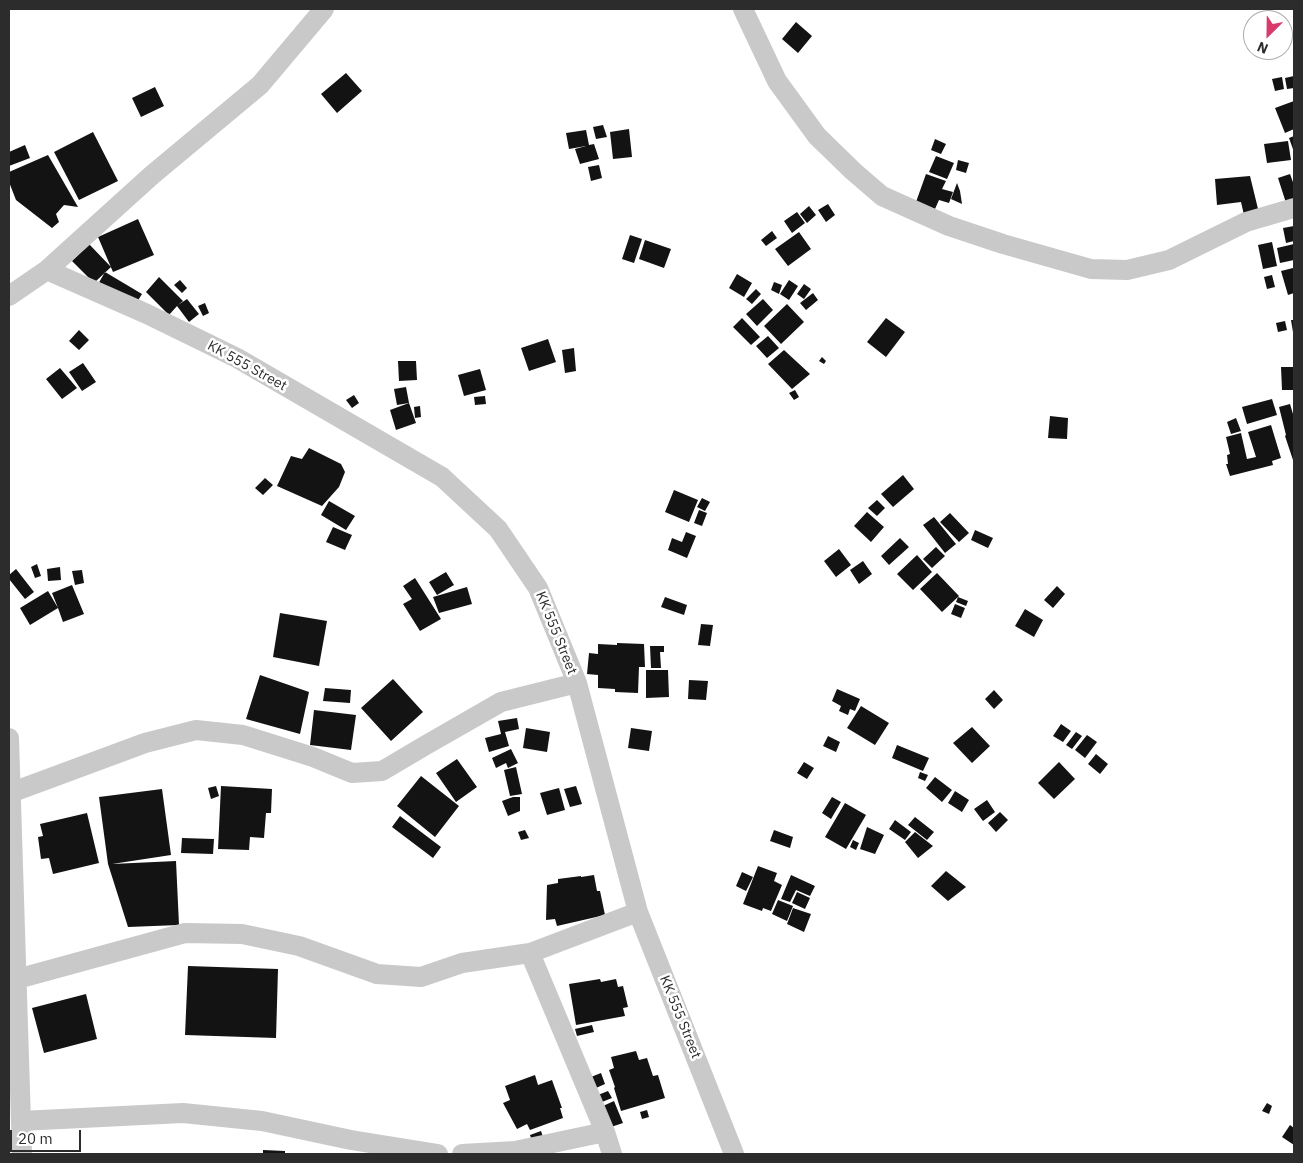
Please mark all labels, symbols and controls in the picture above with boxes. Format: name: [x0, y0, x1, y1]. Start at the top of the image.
north arrow: [1243, 10, 1293, 60]
text: N: [1254, 38, 1271, 58]
street label: KK 555 Street: [204, 337, 290, 395]
street label: KK 555 Street: [532, 589, 580, 677]
street label: KK 555 Street: [656, 973, 704, 1061]
scale bar: [12, 1120, 84, 1152]
text: 20 m: [18, 1129, 53, 1148]

